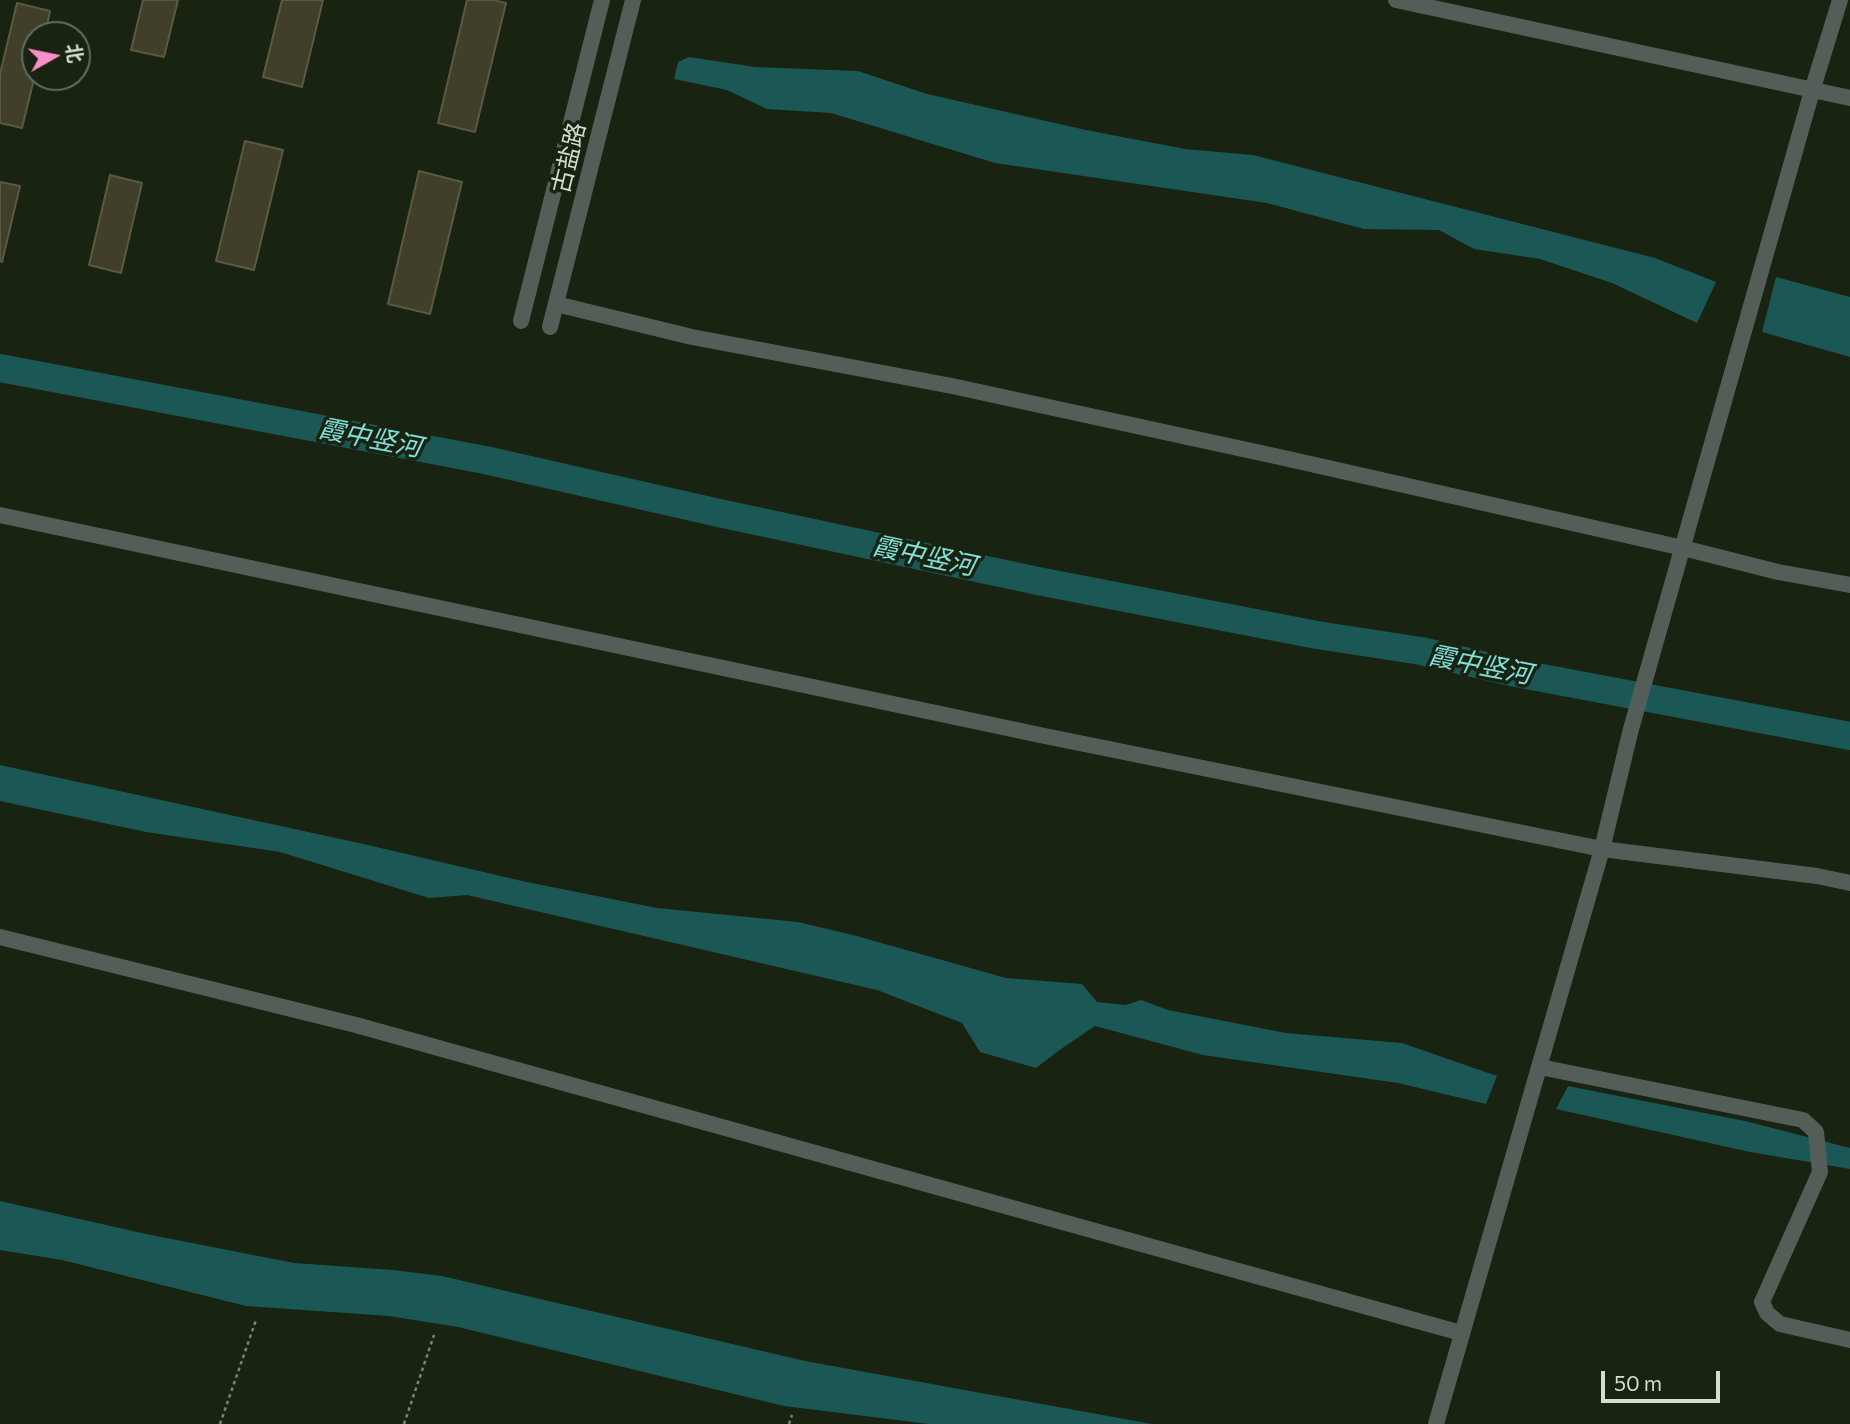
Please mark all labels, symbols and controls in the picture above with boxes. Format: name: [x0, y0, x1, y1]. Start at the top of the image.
north arrow: [21, 21, 91, 91]
text: 北: [62, 42, 88, 64]
street label: 古盐路: [546, 120, 592, 196]
water label: 霞中竖河: [316, 413, 424, 463]
water label: 霞中竖河: [870, 530, 978, 582]
water label: 霞中竖河: [1426, 640, 1534, 690]
scale bar: [1605, 1358, 1724, 1402]
text: 50 m: [1614, 1370, 1662, 1395]

